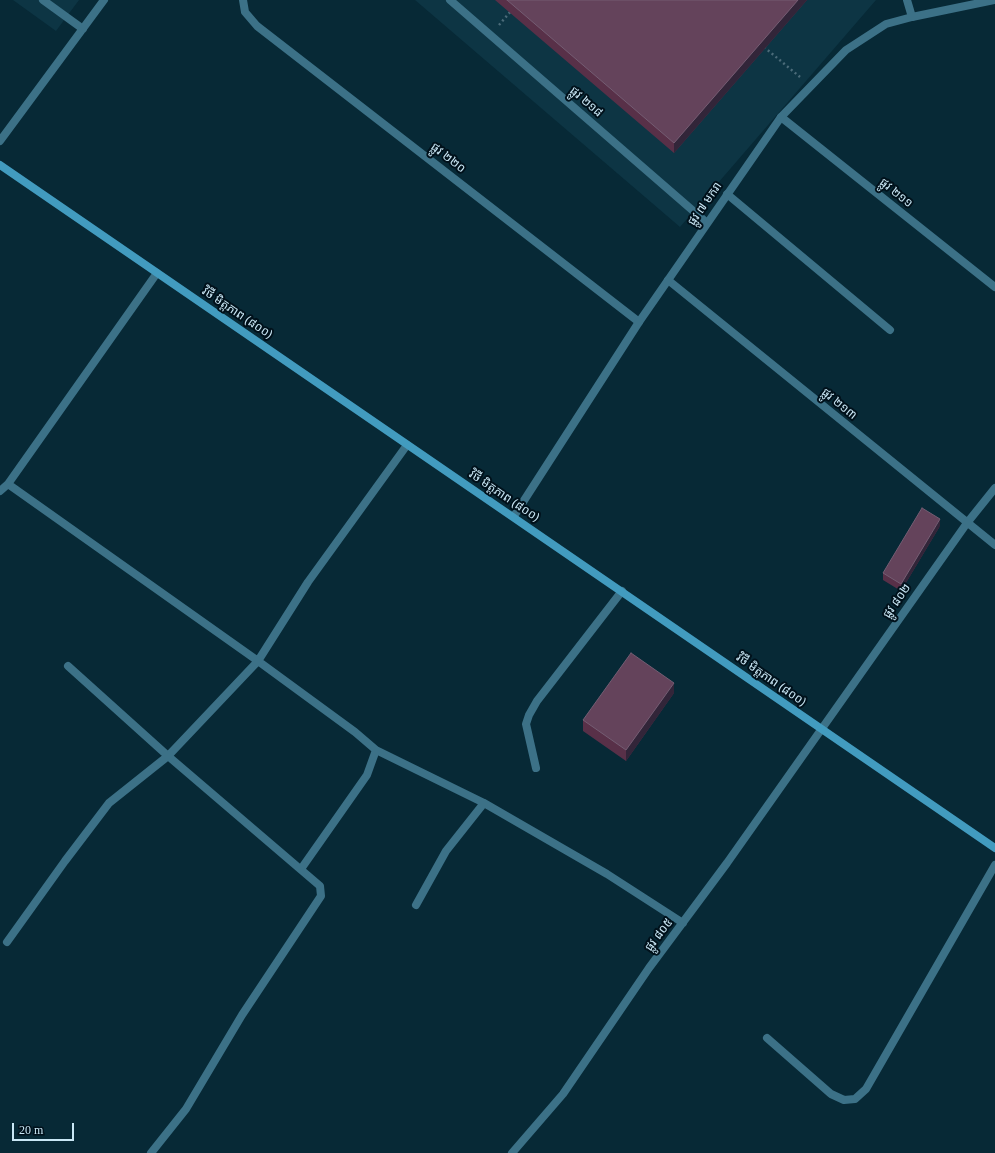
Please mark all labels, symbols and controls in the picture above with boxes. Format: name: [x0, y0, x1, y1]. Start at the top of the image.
street label: ផ្លូវ ២១៨: [567, 84, 605, 120]
street label: ផ្លូវ ២២០: [428, 140, 468, 176]
street label: ផ្លូវ ២១១: [876, 175, 916, 211]
street label: ផ្លូវ ៧ មករា: [685, 179, 725, 229]
street label: វិថី មិត្តភាព (៨០០): [199, 284, 275, 342]
street label: ផ្លូវ ២១៣: [818, 385, 860, 423]
street label: វិថី មិត្តភាព (៨០០): [466, 467, 542, 525]
street label: ផ្លូវ ៨០២: [880, 581, 914, 621]
street label: វិថី មិត្តភាព (៨០០): [733, 651, 809, 709]
street label: ផ្លូវ ៨០៥: [642, 916, 676, 954]
scale bar: [14, 1115, 76, 1141]
text: 20 m: [19, 1123, 43, 1137]

